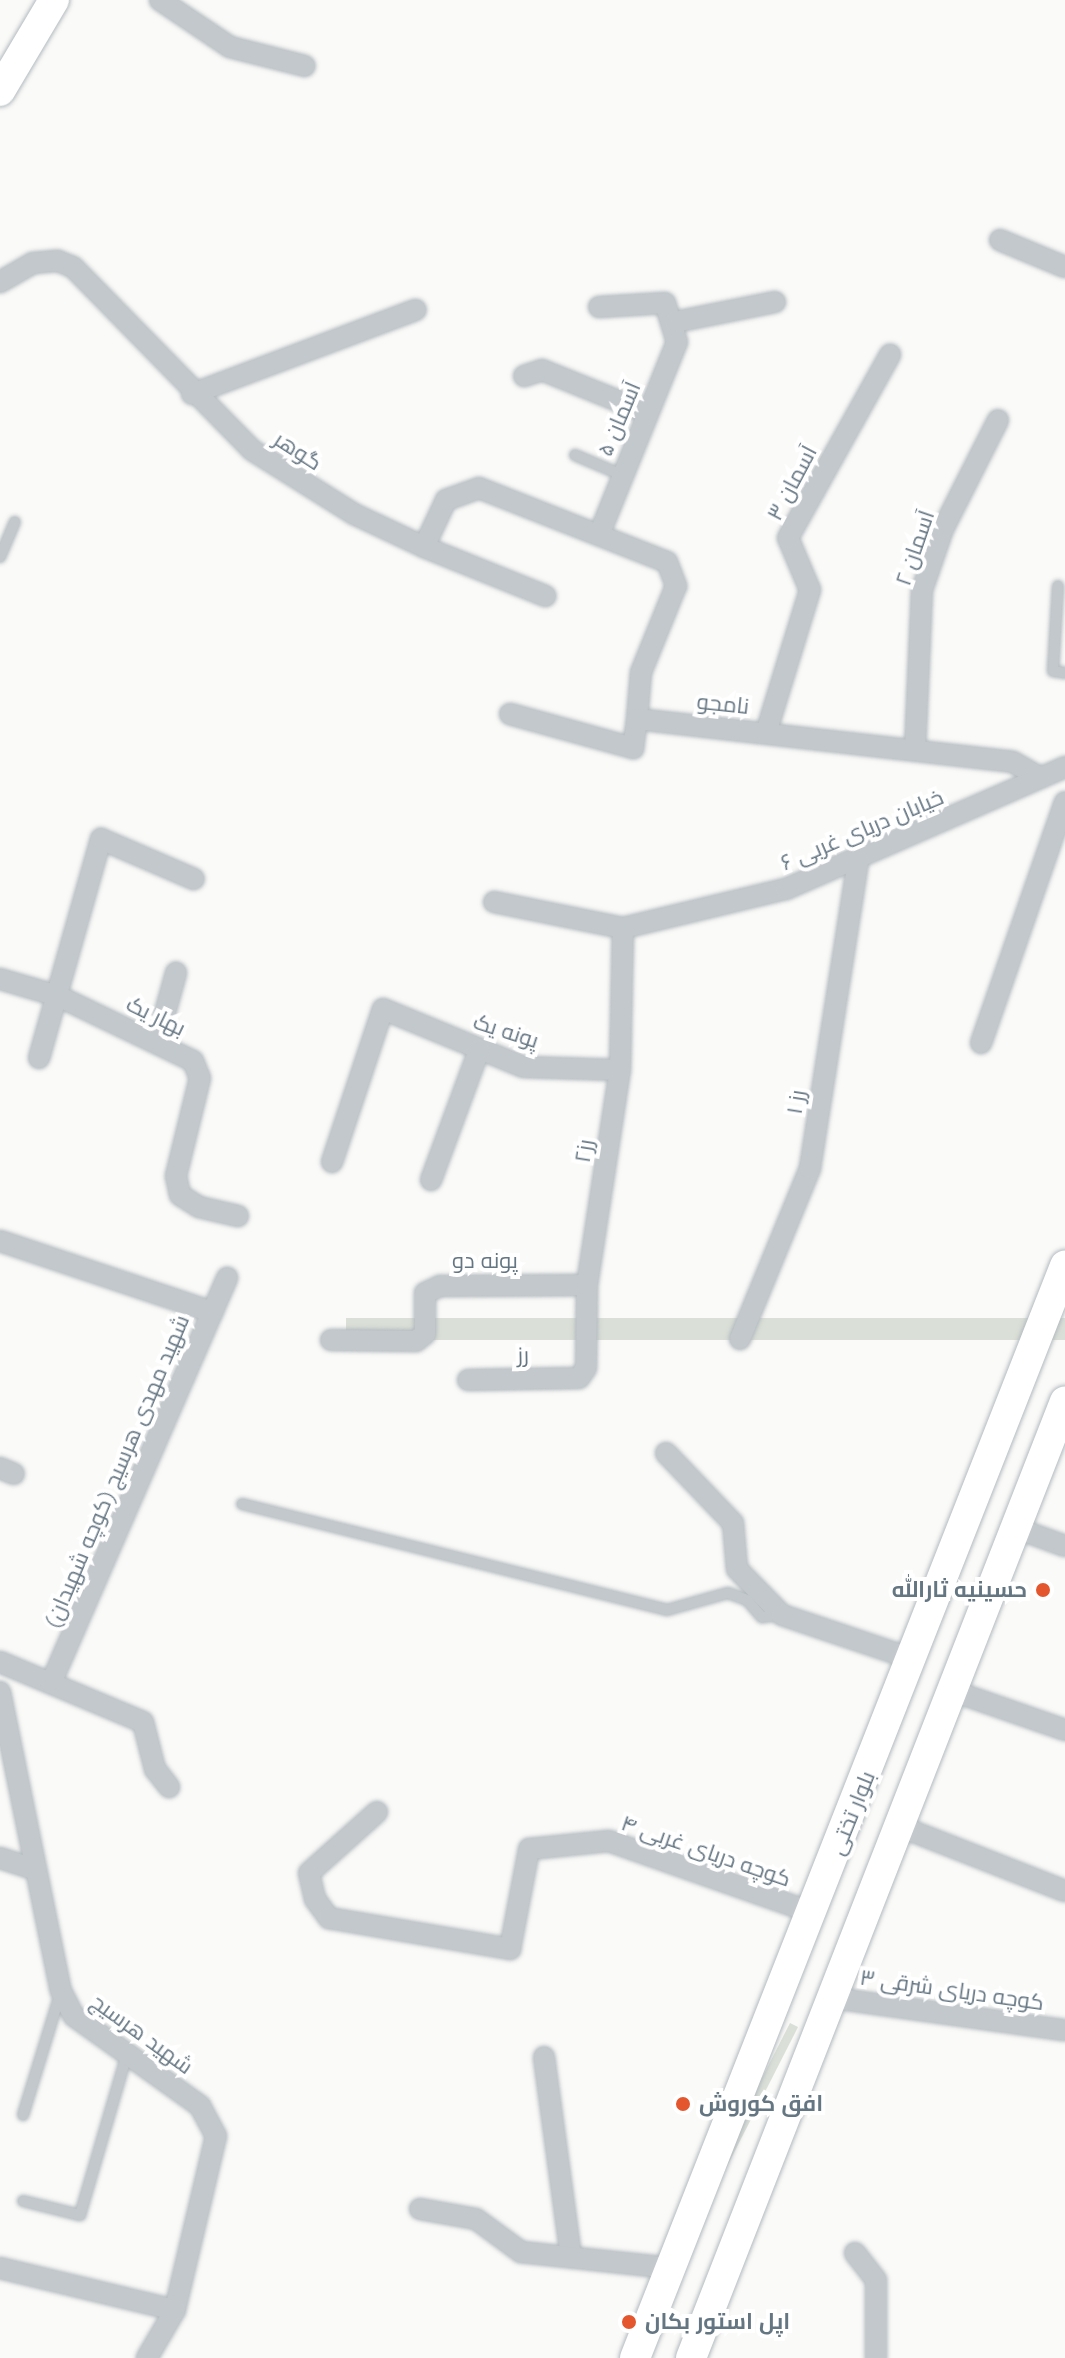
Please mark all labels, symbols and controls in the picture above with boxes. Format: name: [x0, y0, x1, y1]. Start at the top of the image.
street label: آسمان ۵: [592, 378, 646, 460]
street label: گوهر: [269, 426, 327, 476]
street label: آسمان ۳: [761, 441, 823, 525]
street label: آسمان ۲: [890, 507, 940, 589]
street label: نامجو: [696, 688, 750, 720]
street label: خیابان دریای غربی ۶: [777, 784, 947, 876]
street label: بهار یک: [122, 990, 190, 1042]
street label: پونه یک: [470, 1008, 542, 1054]
street label: رز ۱: [781, 1088, 811, 1116]
street label: رز۲: [569, 1137, 599, 1165]
street label: پونه دو: [452, 1248, 518, 1274]
street label: شهید مهدی هرسیج (کوچه شهیدان): [39, 1311, 195, 1631]
street label: رز: [517, 1342, 529, 1368]
place label: حسینیه ثارالله: [892, 1577, 1027, 1603]
marker: حسینیه ثارالله: [1034, 1581, 1052, 1599]
street label: بلوار تختی: [823, 1767, 881, 1859]
street label: کوچه دریای غربی ۴: [618, 1810, 794, 1892]
street label: کوچه دریای شرقی ۳: [858, 1964, 1046, 2016]
street label: شهید هرسیج: [86, 1988, 198, 2080]
place label: افق کوروش: [699, 2091, 823, 2117]
marker: افق کوروش: [674, 2095, 692, 2113]
place label: اپل استور بکان: [645, 2309, 790, 2335]
marker: اپل استور بکان: [620, 2313, 638, 2331]

